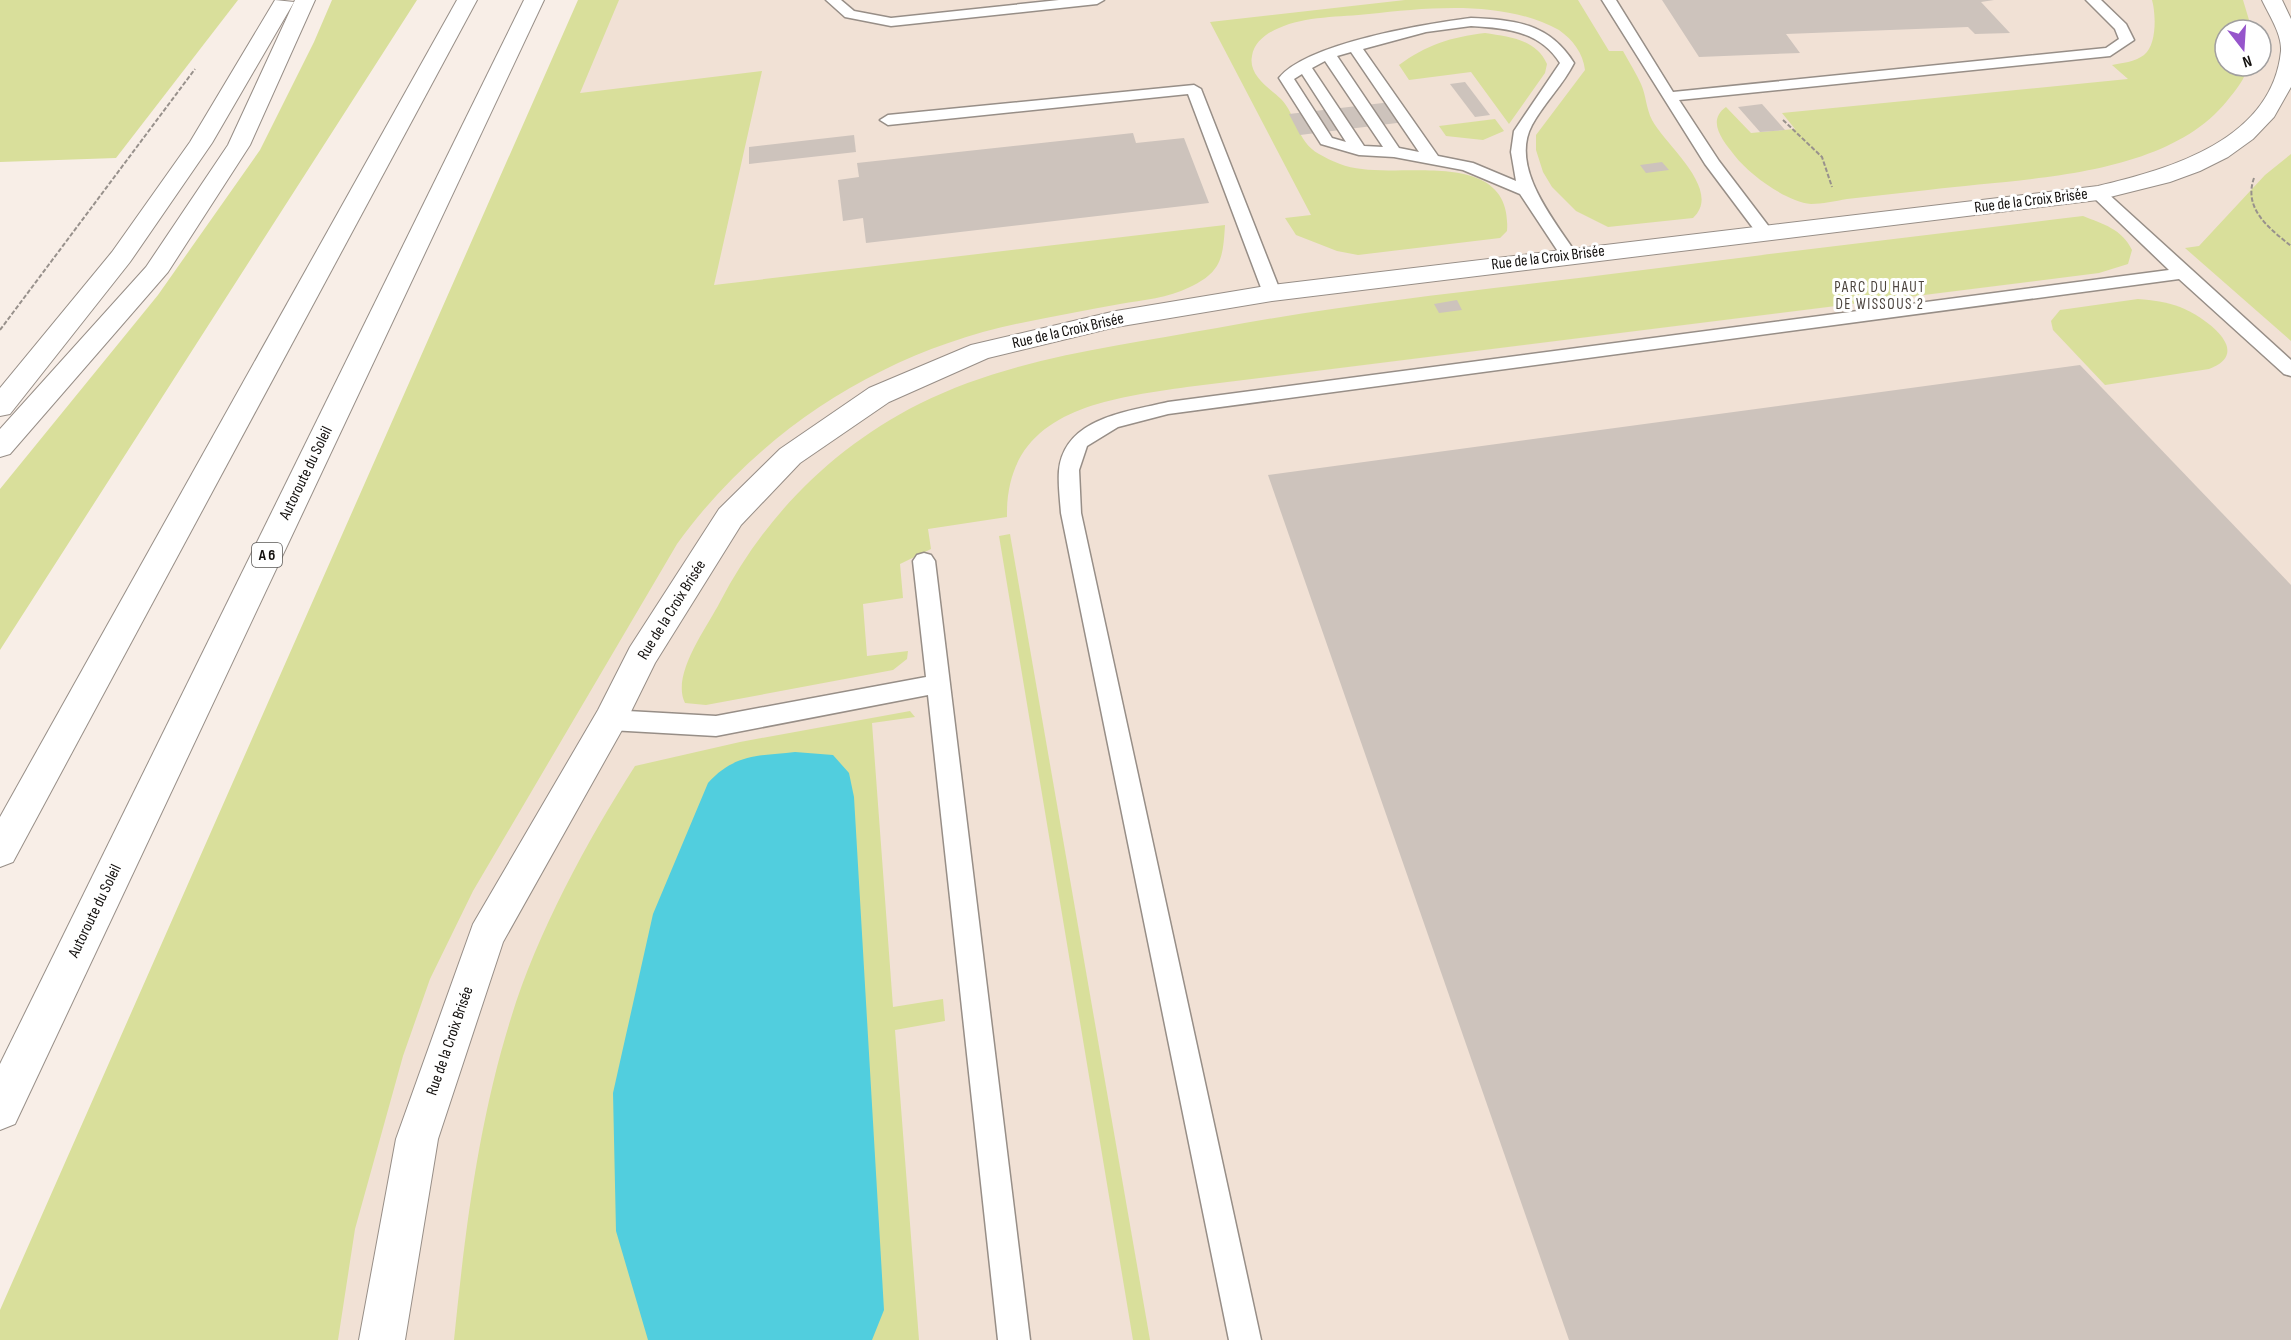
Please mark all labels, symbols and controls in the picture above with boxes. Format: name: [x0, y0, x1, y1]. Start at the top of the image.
north arrow: [2213, 18, 2273, 78]
text: N: [2240, 51, 2254, 71]
street label: Rue de la Croix Brisée: [1973, 185, 2089, 217]
street label: Rue de la Croix Brisée: [1490, 242, 1606, 274]
district label: PARC DU HAUT DE WISSOUS 2: [1834, 278, 1926, 314]
street label: Rue de la Croix Brisée: [1010, 309, 1126, 353]
street label: Autoroute du Soleil: [275, 423, 337, 523]
road number: A 6: [252, 543, 282, 567]
street label: Rue de la Croix Brisée: [634, 557, 710, 663]
street label: Autoroute du Soleil: [64, 861, 126, 961]
street label: Rue de la Croix Brisée: [422, 984, 478, 1098]

